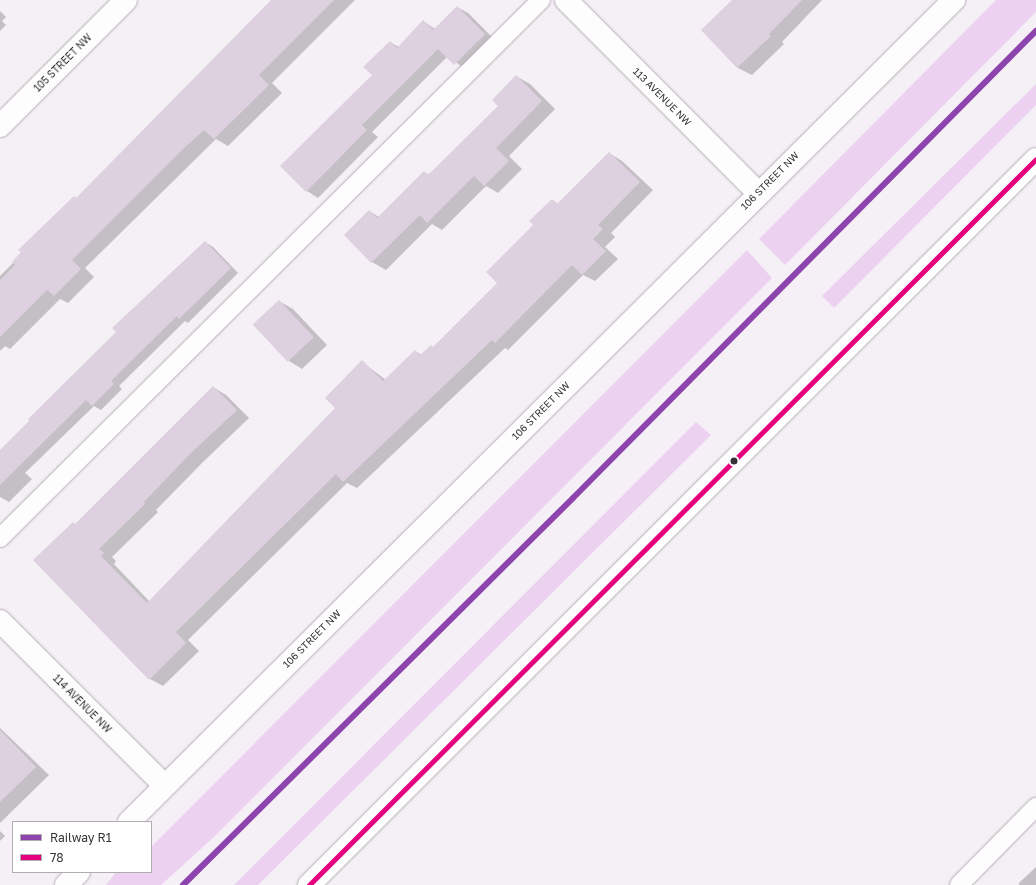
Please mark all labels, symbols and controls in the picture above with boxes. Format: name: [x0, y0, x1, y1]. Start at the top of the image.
street label: 105 STREET NW: [32, 32, 94, 94]
street label: 113 AVENUE NW: [630, 65, 694, 129]
street label: 106 STREET NW: [738, 149, 802, 213]
street label: 106 STREET NW: [509, 379, 573, 443]
unlabelled marker: [729, 456, 739, 466]
street label: 106 STREET NW: [280, 607, 344, 671]
street label: 114 AVENUE NW: [50, 672, 114, 736]
legend: [12, 821, 152, 873]
text: Railway R1: [50, 830, 111, 845]
text: 78: [50, 850, 64, 865]

